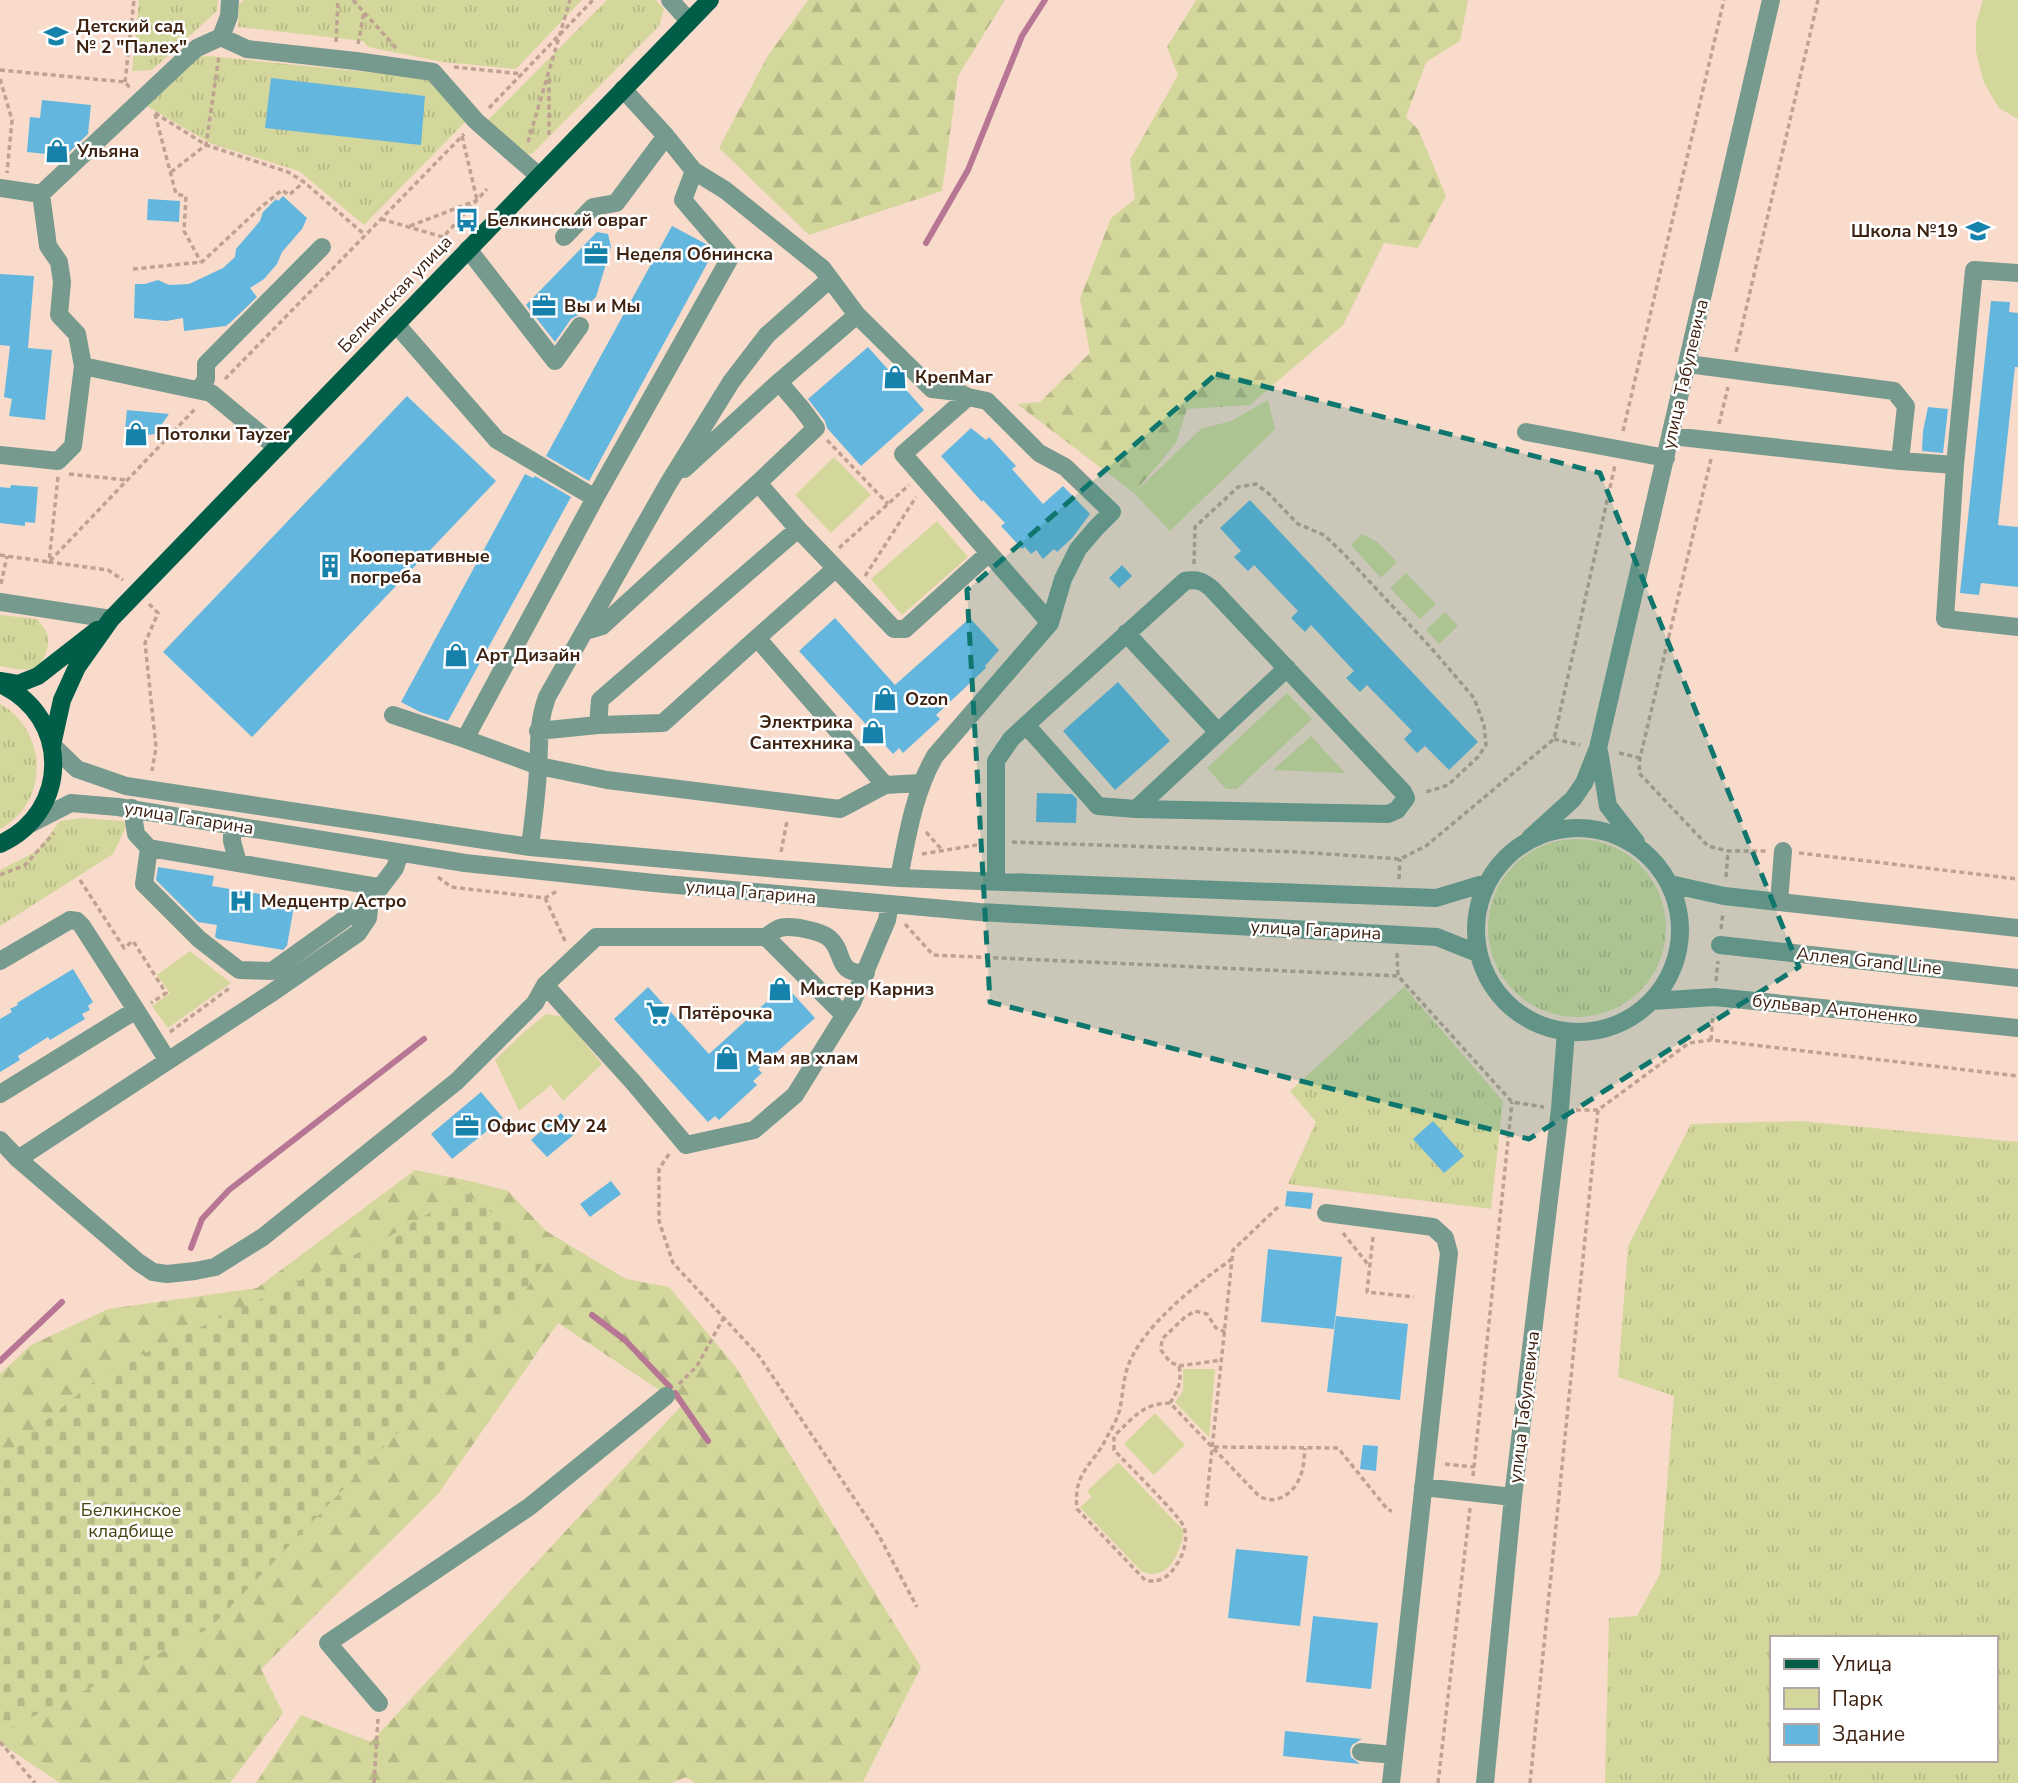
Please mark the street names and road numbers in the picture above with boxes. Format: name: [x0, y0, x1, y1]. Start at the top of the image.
street label: Белкинская улица: [333, 230, 457, 358]
street label: улица Табулевича: [1656, 297, 1714, 451]
street label: улица Гагарина: [123, 796, 255, 840]
street label: улица Гагарина: [685, 874, 817, 910]
street label: улица Гагарина: [1250, 915, 1382, 945]
street label: Аллея Grand Line: [1795, 941, 1943, 981]
street label: бульвар Антоненко: [1751, 988, 1919, 1030]
street label: улица Табулевича: [1503, 1330, 1545, 1484]

